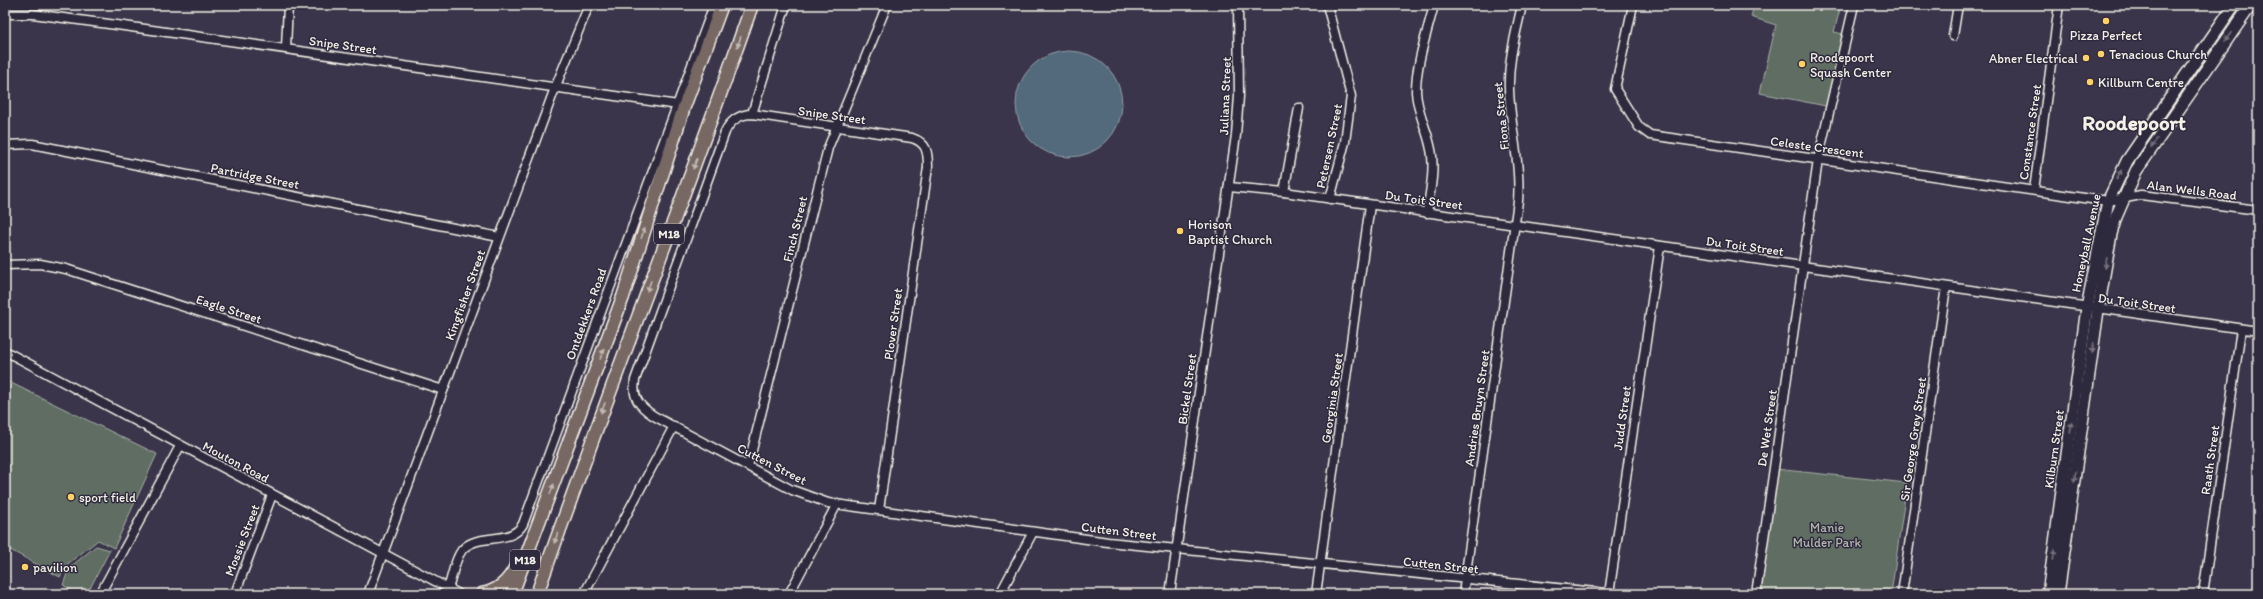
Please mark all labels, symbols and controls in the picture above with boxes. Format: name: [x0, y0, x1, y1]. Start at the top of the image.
marker: Pizza Perfect: [2101, 16, 2111, 26]
place label: Pizza Perfect: [2070, 28, 2142, 43]
one-way arrow: [2224, 32, 2232, 42]
street label: Snipe Street: [308, 33, 378, 57]
one-way arrow: [736, 36, 742, 48]
place label: Tenacious Church: [2109, 47, 2207, 62]
marker: Tenacious Church: [2096, 49, 2106, 59]
place label: Roodepoort Squash Center: [1810, 50, 1892, 80]
place label: Abner Electrical: [1989, 51, 2078, 66]
marker: Abner Electrical: [2081, 53, 2091, 63]
street label: Juliana Street: [1216, 56, 1234, 135]
marker: Roodepoort Squash Center: [1797, 59, 1807, 69]
place label: Killburn Centre: [2098, 75, 2184, 90]
marker: Killburn Centre: [2085, 77, 2095, 87]
street label: Fiona Street: [1490, 81, 1512, 151]
street label: Constance Street: [2016, 83, 2044, 181]
street label: Petersen Street: [1313, 102, 1345, 190]
street label: Snipe Street: [797, 103, 867, 127]
district label: Roodepoort: [2082, 110, 2186, 136]
street label: Celeste Crescent: [1769, 133, 1865, 161]
one-way arrow: [2150, 138, 2158, 149]
one-way arrow: [691, 159, 697, 171]
street label: Partridge Street: [209, 160, 301, 192]
one-way arrow: [2116, 169, 2122, 181]
street label: Alan Wells Road: [2146, 177, 2238, 203]
street label: Du Toit Street: [1384, 187, 1464, 213]
street label: Honeyball Avenue: [2068, 192, 2104, 294]
street label: Finch Street: [780, 194, 810, 264]
place label: Horison Baptist Church: [1188, 217, 1272, 247]
road number: M18: [654, 224, 684, 244]
one-way arrow: [641, 226, 647, 238]
marker: Horison Baptist Church: [1175, 226, 1185, 236]
street label: Du Toit Street: [1705, 233, 1785, 259]
street label: Kingfisher Street: [442, 248, 488, 342]
one-way arrow: [2103, 257, 2109, 269]
street label: Ontdekkers Road: [562, 266, 610, 362]
one-way arrow: [646, 280, 652, 292]
street label: Plover Street: [881, 287, 905, 361]
street label: Du Toit Street: [2097, 290, 2177, 316]
street label: Eagle Street: [194, 291, 264, 327]
one-way arrow: [2090, 342, 2096, 354]
one-way arrow: [599, 347, 605, 359]
street label: Andries Bruyn Street: [1461, 349, 1493, 467]
street label: Bickel Street: [1175, 352, 1199, 426]
street label: Georginia Street: [1318, 352, 1346, 444]
street label: Sir George Grey Street: [1897, 376, 1929, 502]
street label: Judd Street: [1610, 385, 1634, 451]
street label: De Wet Street: [1754, 388, 1780, 467]
one-way arrow: [600, 402, 606, 414]
street label: Kilburn Street: [2041, 409, 2067, 489]
one-way arrow: [2068, 421, 2074, 433]
street label: Raath Street: [2198, 424, 2222, 496]
street label: Mouton Road: [200, 438, 272, 486]
street label: Cutten Street: [735, 440, 809, 488]
one-way arrow: [2072, 471, 2078, 483]
one-way arrow: [549, 482, 555, 494]
place label: sport field: [79, 490, 136, 505]
marker: sport field: [66, 492, 76, 502]
street label: Mossie Street: [221, 502, 263, 578]
street label: Cutten Street: [1080, 519, 1158, 543]
park label: Manie Mulder Park: [1793, 520, 1862, 550]
one-way arrow: [553, 533, 559, 545]
one-way arrow: [2051, 549, 2057, 561]
road number: M18: [510, 550, 540, 570]
street label: Cutten Street: [1403, 554, 1480, 576]
place label: pavilion: [33, 560, 78, 575]
marker: pavilion: [20, 562, 30, 572]

